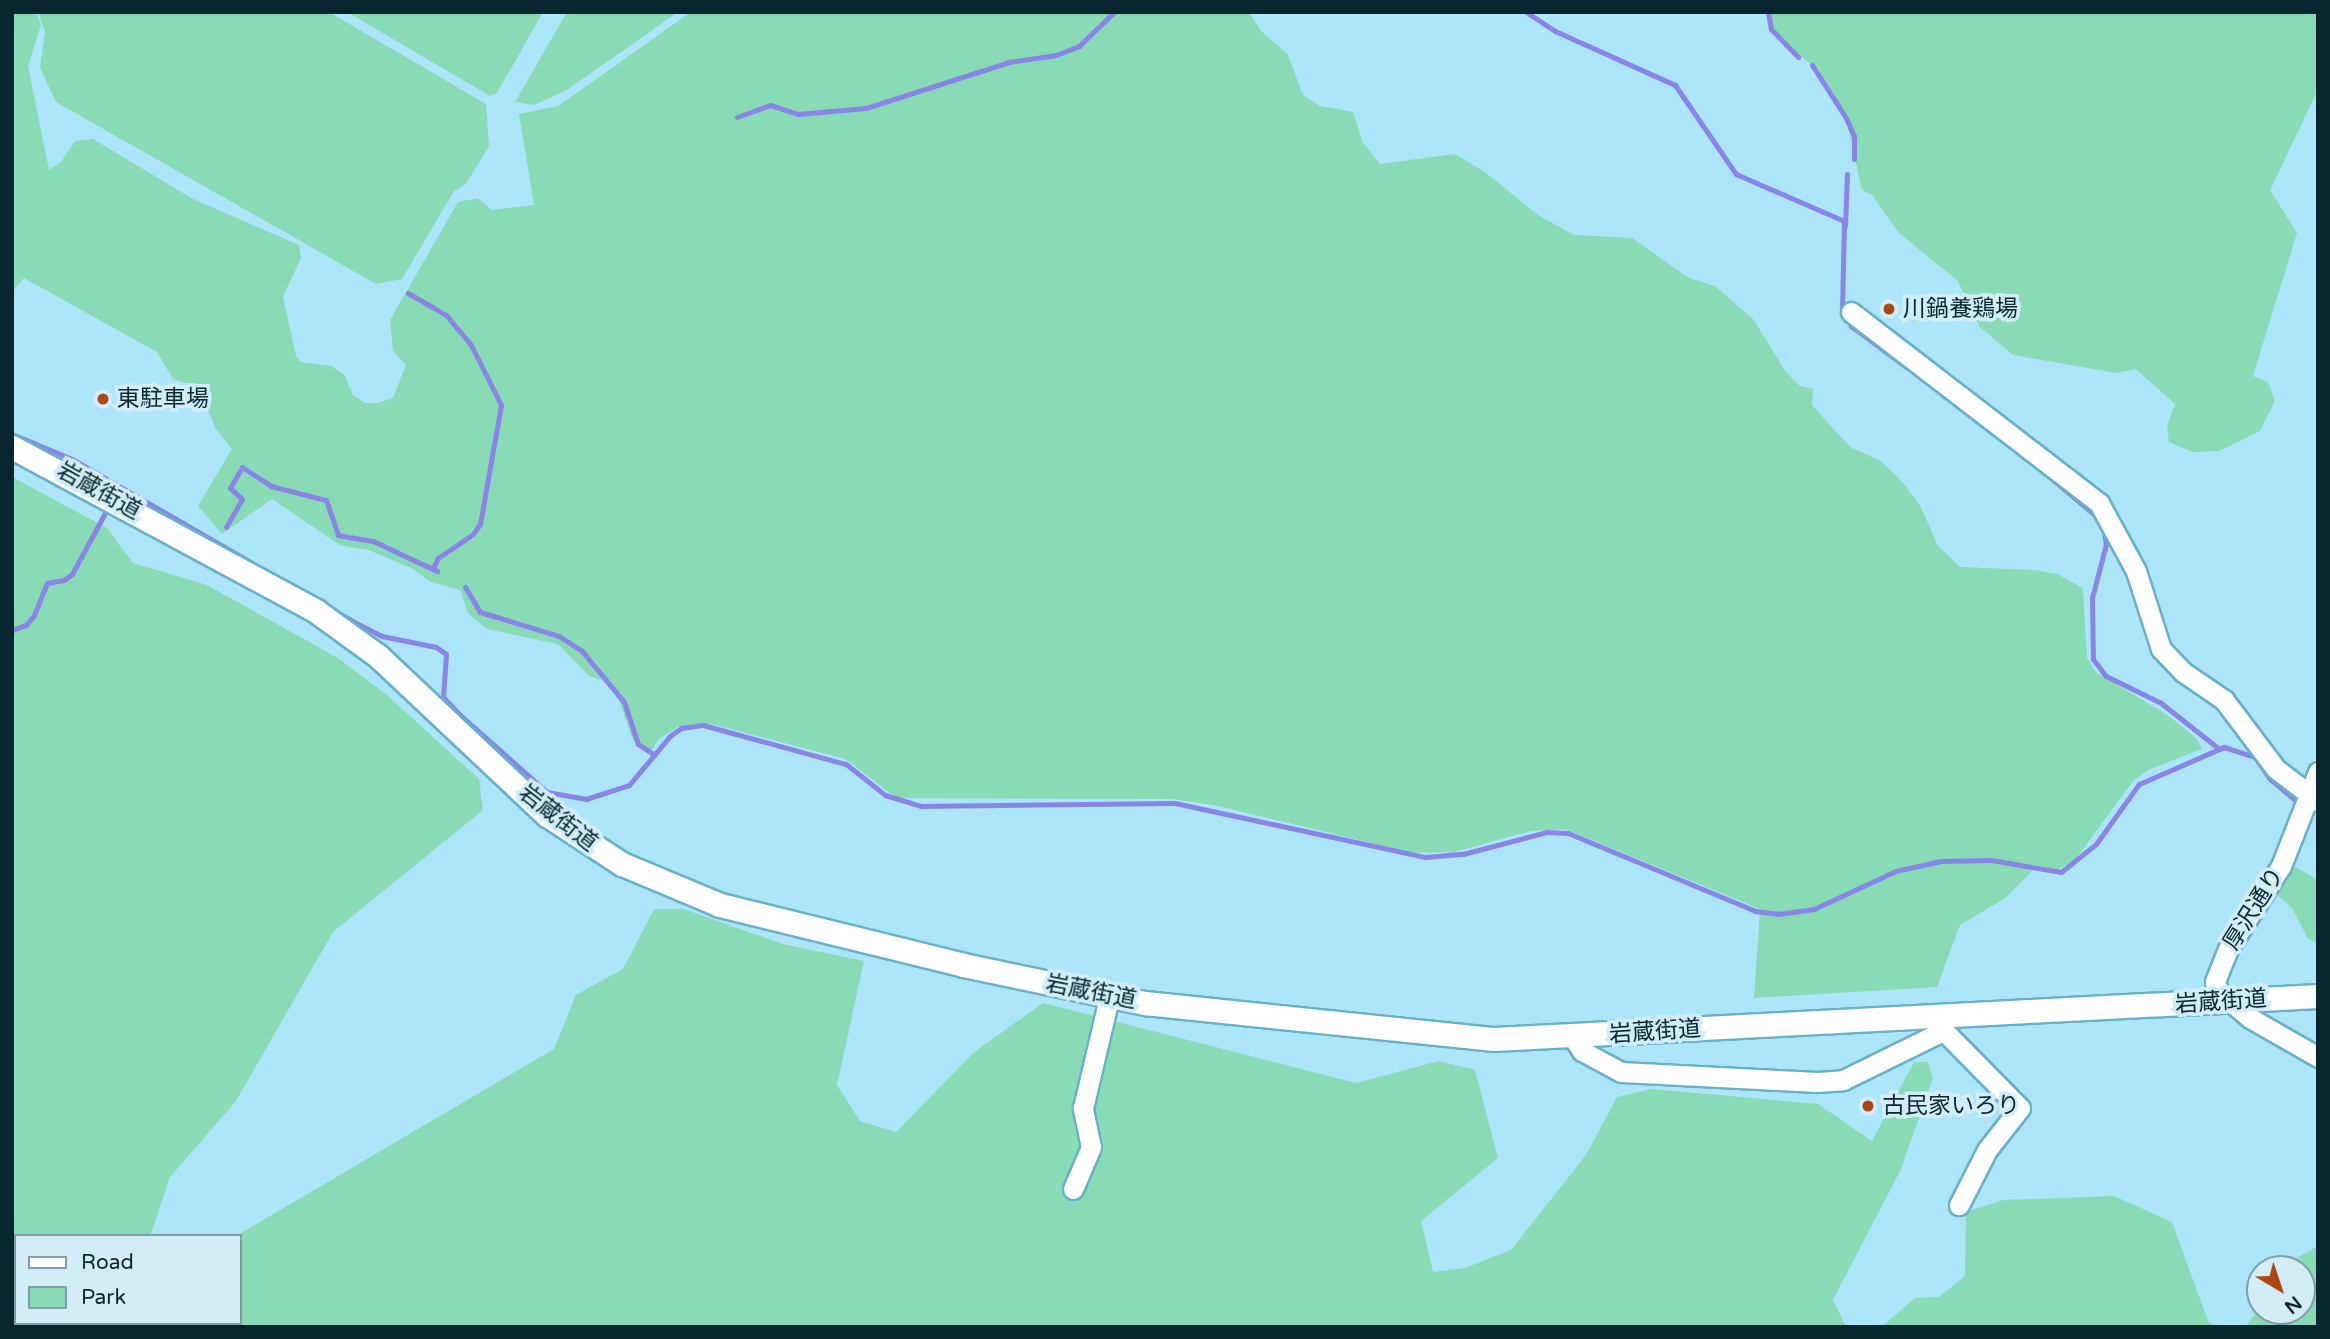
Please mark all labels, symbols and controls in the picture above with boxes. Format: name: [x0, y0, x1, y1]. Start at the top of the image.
place label: 川鍋養鶏場: [1903, 295, 2018, 323]
marker: 川鍋養鶏場: [1881, 301, 1897, 317]
place label: 東駐車場: [117, 385, 209, 413]
marker: 東駐車場: [95, 391, 111, 407]
street label: 岩蔵街道: [52, 457, 146, 525]
street label: 岩蔵街道: [513, 779, 603, 857]
street label: 厚沢通り: [2218, 863, 2290, 955]
street label: 岩蔵街道: [1043, 970, 1139, 1014]
street label: 岩蔵街道: [2174, 985, 2268, 1019]
street label: 岩蔵街道: [1608, 1015, 1702, 1049]
place label: 古民家いろり: [1882, 1092, 2020, 1120]
marker: 古民家いろり: [1860, 1098, 1876, 1114]
legend: [14, 1234, 242, 1325]
text: Road: [81, 1250, 134, 1275]
north arrow: [2246, 1255, 2316, 1325]
text: Park: [81, 1285, 126, 1310]
text: N: [2280, 1291, 2306, 1318]

